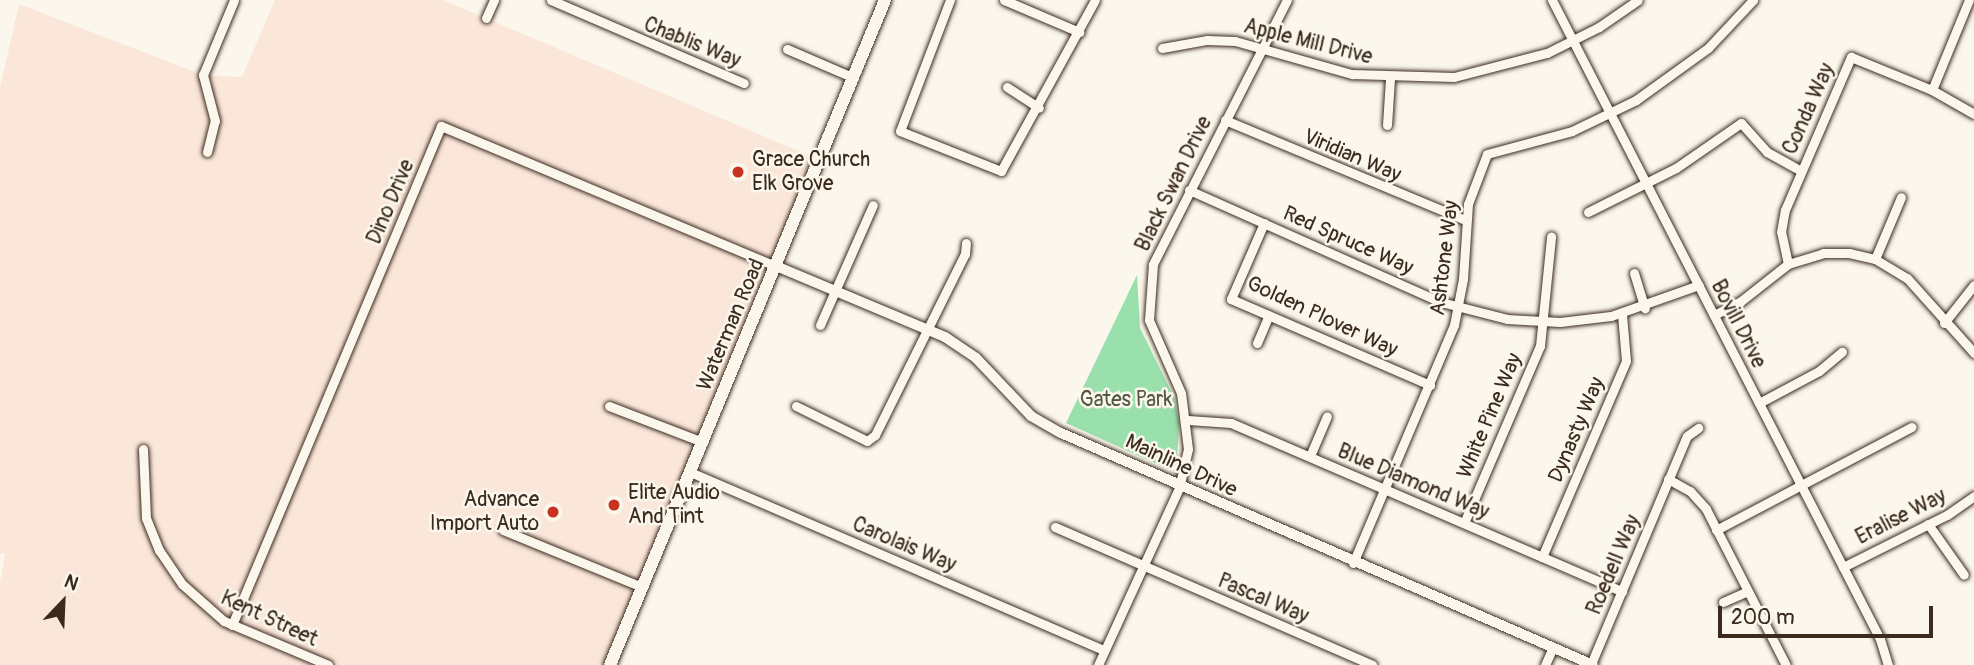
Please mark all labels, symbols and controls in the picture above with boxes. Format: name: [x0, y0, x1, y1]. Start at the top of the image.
street label: Chablis Way: [640, 12, 744, 74]
street label: Apple Mill Drive: [1241, 14, 1375, 70]
street label: Conda Way: [1778, 59, 1840, 159]
street label: Black Swan Drive: [1130, 112, 1218, 256]
street label: Viridian Way: [1299, 124, 1405, 188]
place label: Grace Church Elk Grove: [752, 147, 870, 197]
street label: Dino Drive: [362, 156, 420, 248]
marker: Grace Church Elk Grove: [730, 164, 746, 180]
street label: Ashtone Way: [1425, 199, 1465, 317]
street label: Red Spruce Way: [1279, 201, 1417, 281]
street label: Waterman Road: [692, 255, 770, 395]
street label: Golden Plover Way: [1243, 271, 1401, 363]
street label: Bovill Drive: [1705, 276, 1771, 372]
street label: White Pine Way: [1452, 350, 1528, 482]
street label: Dynasty Way: [1544, 374, 1610, 486]
park label: Gates Park: [1080, 387, 1172, 413]
street label: Mainline Drive: [1121, 429, 1241, 503]
street label: Blue Diamond Way: [1333, 439, 1493, 525]
place label: Elite Audio And Tint: [628, 480, 720, 530]
street label: Eralise Way: [1852, 484, 1950, 550]
place label: Advance Import Auto: [430, 487, 539, 537]
marker: Elite Audio And Tint: [606, 497, 622, 513]
marker: Advance Import Auto: [545, 504, 561, 520]
street label: Roedell Way: [1582, 511, 1646, 619]
street label: Carolais Way: [848, 512, 960, 578]
north arrow: [28, 567, 98, 637]
text: N: [61, 569, 82, 596]
street label: Pascal Way: [1214, 569, 1312, 629]
street label: Kent Street: [216, 586, 322, 652]
scale bar: [1722, 592, 1937, 636]
text: 200 m: [1731, 604, 1795, 631]

